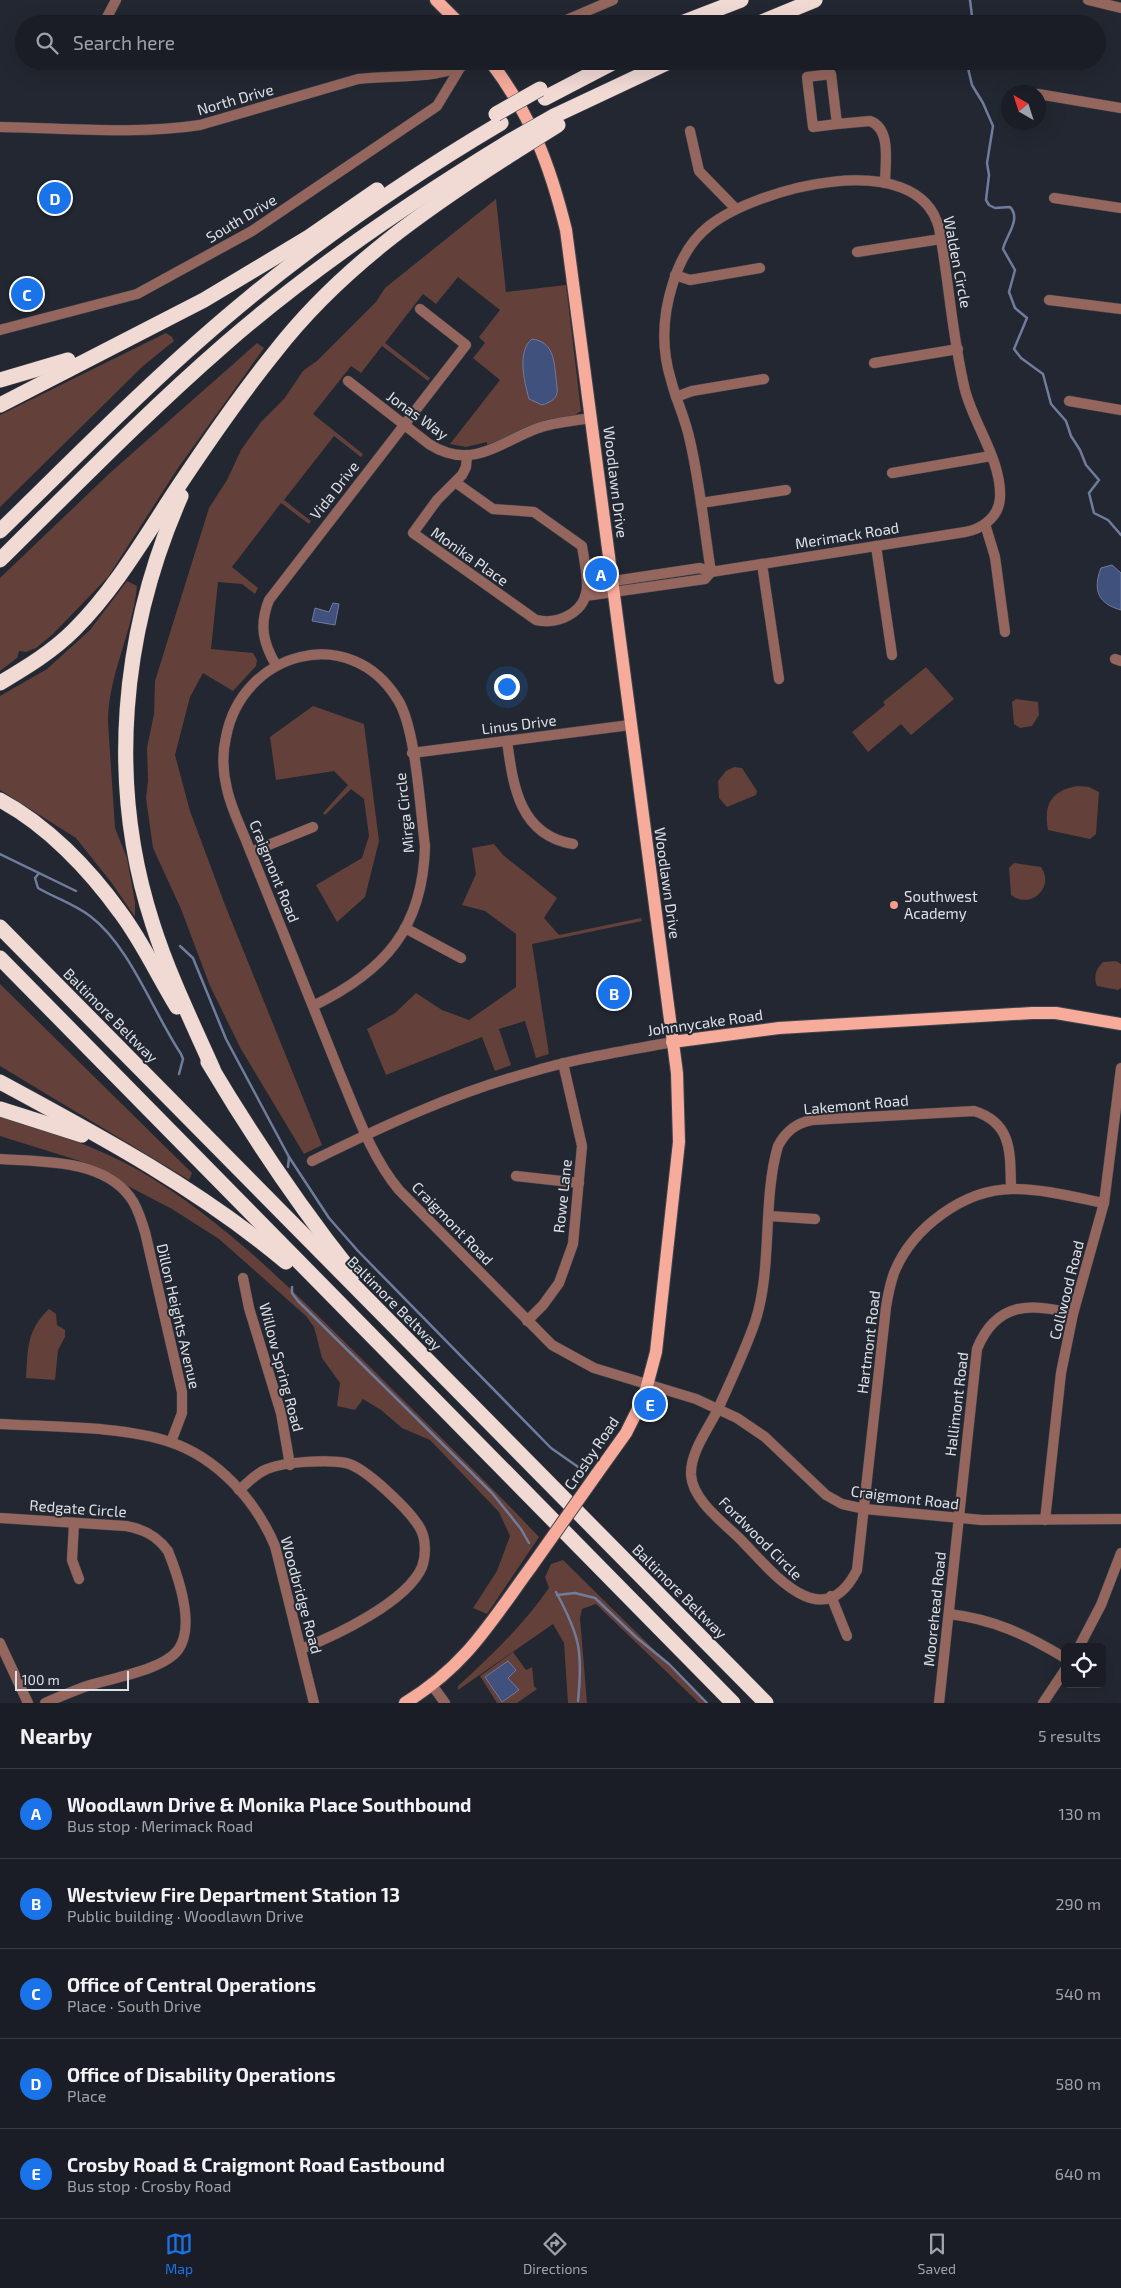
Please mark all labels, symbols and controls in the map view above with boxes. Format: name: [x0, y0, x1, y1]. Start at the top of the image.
search box: [15, 15, 1106, 70]
icon: search: [33, 29, 61, 57]
text: Search here: [73, 31, 175, 54]
street label: North Drive: [195, 80, 275, 118]
north arrow: [1001, 85, 1046, 130]
pin: D: [39, 179, 71, 217]
street label: South Drive: [203, 190, 279, 246]
street label: Walden Circle: [940, 214, 976, 310]
pin: C: [11, 275, 43, 313]
street label: Jonas Way: [384, 387, 452, 443]
street label: Woodlawn Drive: [600, 425, 632, 539]
street label: Vida Drive: [306, 457, 362, 523]
street label: Merimack Road: [794, 518, 900, 552]
street label: Monika Place: [428, 523, 512, 589]
pin: A: [585, 555, 617, 593]
your location: [494, 674, 520, 700]
street label: Linus Drive: [481, 710, 557, 738]
street label: Mirga Circle: [391, 772, 417, 854]
street label: Craigmont Road: [246, 817, 304, 925]
street label: Woodlawn Drive: [651, 826, 685, 940]
place label: Southwest Academy: [904, 887, 978, 922]
marker: Southwest Academy: [888, 899, 900, 911]
street label: Baltimore Beltway: [60, 964, 162, 1066]
pin: B: [598, 974, 630, 1012]
street label: Johnnycake Road: [646, 1005, 764, 1039]
street label: Lakemont Road: [803, 1090, 909, 1118]
street label: Rowe Lane: [549, 1158, 575, 1234]
street label: Craigmont Road: [409, 1178, 497, 1268]
street label: Collwood Road: [1045, 1239, 1087, 1341]
street label: Dillon Heights Avenue: [154, 1242, 204, 1390]
street label: Baltimore Beltway: [344, 1252, 446, 1354]
street label: Hartmont Road: [853, 1289, 883, 1395]
street label: Willow Spring Road: [256, 1301, 308, 1433]
street label: Hallimont Road: [941, 1351, 971, 1457]
pin: E: [634, 1385, 666, 1423]
street label: Crosby Road: [560, 1413, 622, 1493]
street label: Craigmont Road: [850, 1481, 960, 1513]
street label: Fordwood Circle: [716, 1493, 806, 1583]
street label: Redgate Circle: [29, 1496, 127, 1520]
street label: Woodbridge Road: [278, 1534, 326, 1656]
street label: Baltimore Beltway: [629, 1540, 731, 1642]
street label: Moorehead Road: [919, 1551, 949, 1667]
map controls: [1061, 1643, 1106, 1688]
button: locate: [1061, 1643, 1106, 1688]
scale bar: [15, 1668, 129, 1691]
text: 100 m: [22, 1671, 60, 1688]
text: Nearby: [20, 1723, 92, 1748]
text: 5 results: [1038, 1726, 1101, 1745]
text: Woodlawn Drive & Monika Place Southbound: [67, 1793, 471, 1816]
text: A: [31, 1804, 41, 1823]
text: 130 m: [1059, 1804, 1101, 1823]
text: Bus stop · Merimack Road: [67, 1816, 253, 1835]
text: Westview Fire Department Station 13: [67, 1883, 400, 1906]
text: B: [31, 1894, 41, 1913]
text: 290 m: [1056, 1894, 1101, 1913]
text: Public building · Woodlawn Drive: [67, 1906, 304, 1925]
text: Office of Central Operations: [67, 1973, 316, 1996]
text: C: [31, 1984, 41, 2003]
text: 540 m: [1055, 1984, 1101, 2003]
text: Place · South Drive: [67, 1996, 201, 2015]
text: Office of Disability Operations: [67, 2063, 336, 2086]
text: D: [31, 2074, 41, 2093]
text: 580 m: [1055, 2074, 1101, 2093]
text: Place: [67, 2086, 106, 2105]
text: Crosby Road & Craigmont Road Eastbound: [67, 2153, 445, 2176]
text: E: [31, 2164, 41, 2183]
text: 640 m: [1055, 2164, 1101, 2183]
text: Bus stop · Crosby Road: [67, 2176, 231, 2195]
tab: Map: [165, 2230, 193, 2277]
tab: Directions: [523, 2230, 588, 2277]
tab: Saved: [918, 2230, 956, 2277]

